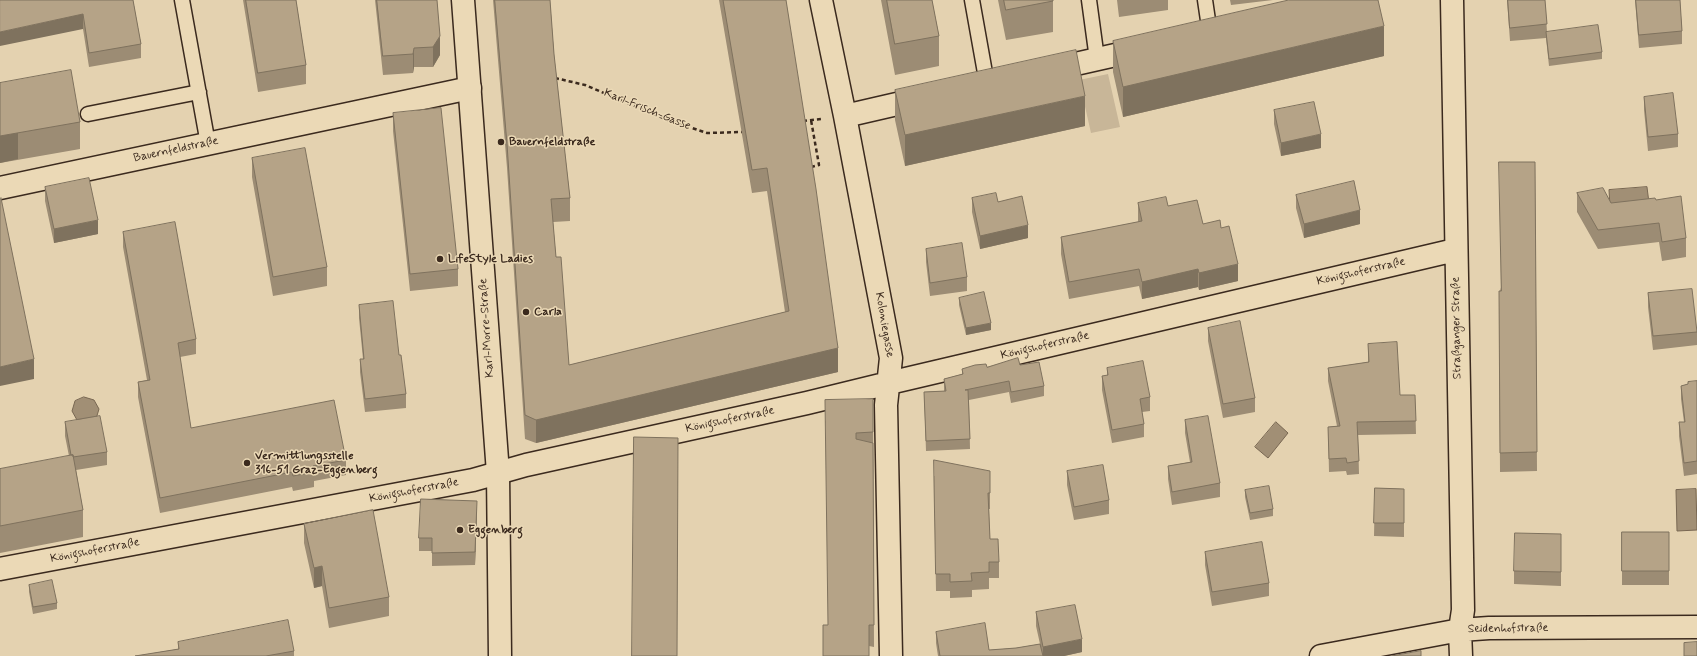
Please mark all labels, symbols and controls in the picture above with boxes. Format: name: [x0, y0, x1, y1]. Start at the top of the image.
street label: Karl-Frisch-Gasse: [601, 86, 693, 134]
street label: Bauernfeldstraße: [132, 134, 220, 166]
place label: Bauernfeldstraße: [509, 135, 595, 149]
marker: Bauernfeldstraße: [496, 137, 506, 147]
place label: LifeStyle Ladies: [448, 252, 533, 266]
marker: LifeStyle Ladies: [435, 254, 445, 264]
street label: Königshoferstraße: [1315, 255, 1407, 289]
street label: Straßganger Straße: [1449, 277, 1465, 379]
street label: Karl-Morre-Straße: [476, 278, 498, 378]
street label: Koloniegasse: [871, 291, 897, 359]
place label: Carla: [534, 305, 562, 319]
marker: Carla: [521, 307, 531, 317]
street label: Königshoferstraße: [999, 329, 1091, 363]
street label: Königshoferstraße: [684, 404, 776, 436]
place label: Vermittlungsstelle 316-51 Graz-Eggenberg: [255, 449, 378, 477]
marker: Vermittlungsstelle 316-51 Graz-Eggenberg: [242, 458, 252, 468]
street label: Königshoferstraße: [368, 475, 460, 507]
place label: Eggenberg: [468, 523, 523, 537]
marker: Eggenberg: [455, 525, 465, 535]
street label: Königshoferstraße: [49, 535, 141, 567]
street label: Seidenhofstraße: [1467, 621, 1549, 637]

